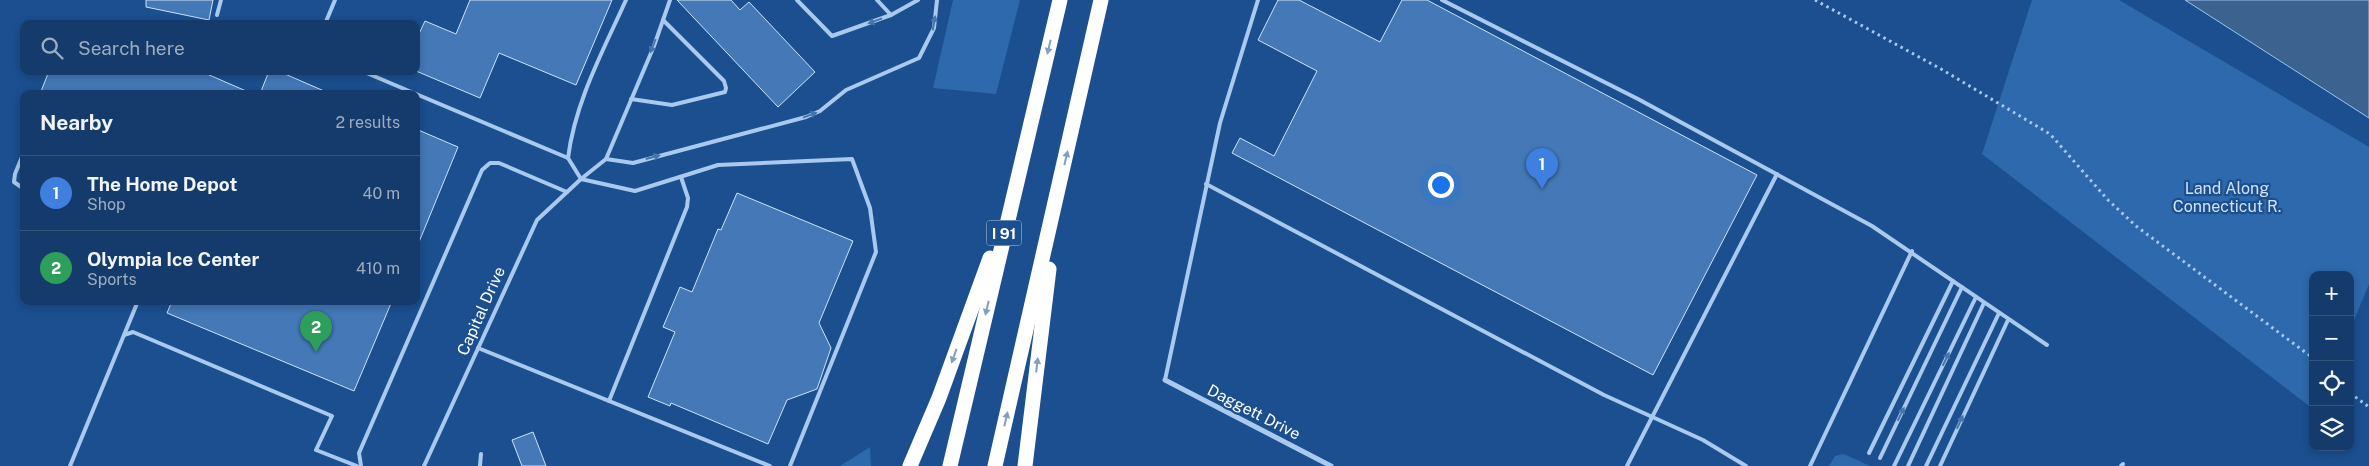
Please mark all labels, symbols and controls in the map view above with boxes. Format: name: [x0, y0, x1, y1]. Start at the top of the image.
one-way arrow: [931, 14, 939, 30]
one-way arrow: [867, 18, 882, 25]
search box: [20, 20, 420, 75]
icon: search: [38, 34, 66, 62]
text: Search here: [78, 37, 185, 59]
one-way arrow: [649, 39, 657, 53]
one-way arrow: [1044, 40, 1052, 55]
text: Nearby: [40, 110, 113, 135]
one-way arrow: [803, 111, 818, 119]
text: 2 results: [335, 113, 400, 132]
pin: 1: [1526, 148, 1558, 189]
one-way arrow: [1062, 150, 1070, 165]
one-way arrow: [646, 153, 661, 161]
your location: [1428, 172, 1454, 198]
text: The Home Depot: [87, 173, 237, 195]
park label: Land Along Connecticut R.: [2173, 179, 2281, 216]
text: 1: [53, 184, 59, 203]
text: 40 m: [362, 184, 400, 203]
text: Shop: [87, 195, 126, 214]
road number: I 91: [986, 220, 1022, 246]
text: Olympia Ice Center: [87, 248, 259, 270]
text: 2: [51, 259, 61, 278]
text: 410 m: [356, 259, 400, 278]
street label: Capital Drive: [453, 264, 509, 358]
text: Sports: [87, 270, 137, 289]
map controls: [2309, 271, 2354, 451]
button: +: [2309, 271, 2354, 316]
one-way arrow: [983, 300, 991, 315]
pin: 2: [300, 311, 332, 352]
button: −: [2309, 316, 2354, 361]
one-way arrow: [950, 349, 958, 364]
one-way arrow: [1942, 351, 1950, 366]
one-way arrow: [1033, 357, 1041, 373]
button: locate: [2309, 361, 2354, 406]
street label: Daggett Drive: [1204, 380, 1304, 444]
button: layers: [2309, 406, 2354, 451]
one-way arrow: [1897, 407, 1905, 422]
one-way arrow: [1002, 411, 1010, 426]
one-way arrow: [1957, 415, 1965, 429]

